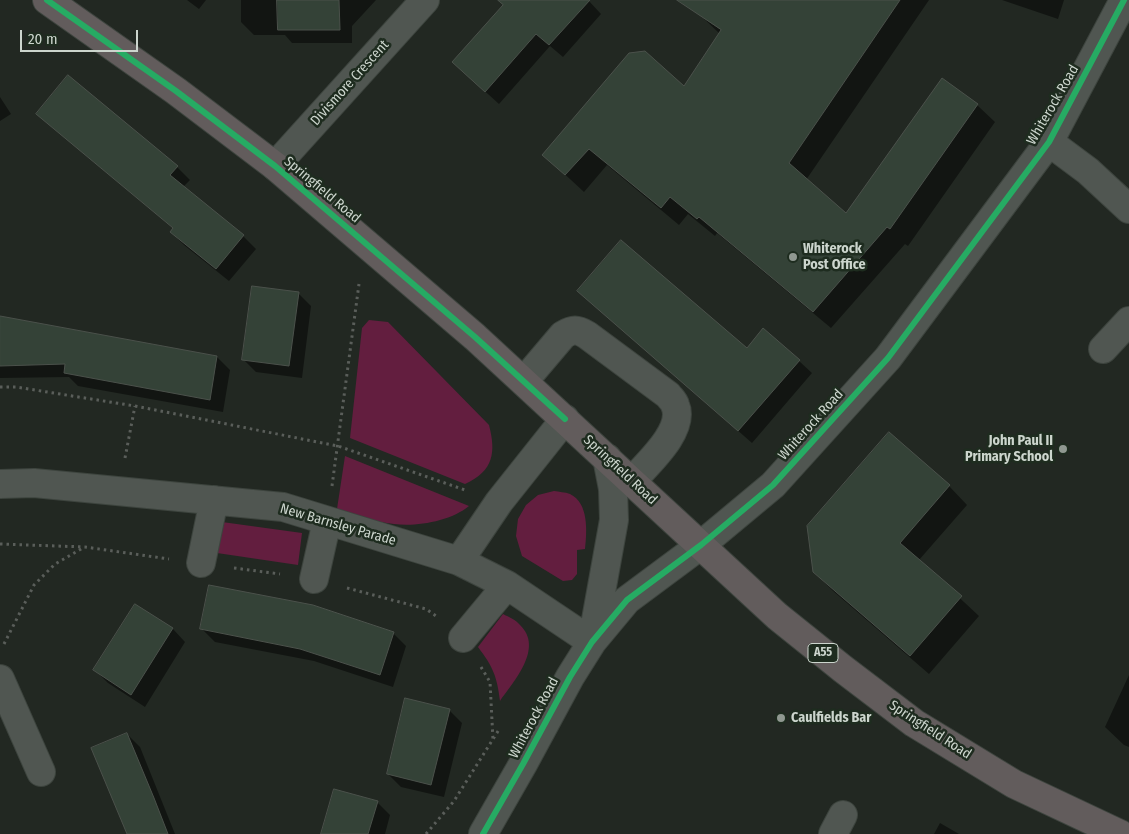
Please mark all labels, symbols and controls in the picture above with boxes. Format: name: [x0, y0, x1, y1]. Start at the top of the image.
scale bar: [22, 20, 140, 52]
text: 20 m: [28, 30, 58, 48]
street label: Divismore Crescent: [307, 37, 393, 129]
street label: Whiterock Road: [1023, 62, 1083, 148]
street label: Springfield Road: [280, 153, 364, 227]
place label: Whiterock Post Office: [803, 241, 866, 274]
marker: Whiterock Post Office: [787, 251, 799, 263]
street label: Whiterock Road: [775, 386, 847, 464]
street label: Springfield Road: [580, 432, 660, 508]
place label: John Paul II Primary School: [965, 433, 1053, 466]
marker: John Paul II Primary School: [1057, 443, 1069, 455]
street label: New Barnsley Parade: [278, 500, 398, 550]
road number: A55: [808, 644, 838, 662]
street label: Whiterock Road: [506, 675, 562, 761]
street label: Springfield Road: [886, 697, 974, 763]
place label: Caulfields Bar: [791, 710, 871, 726]
marker: Caulfields Bar: [775, 712, 787, 724]

